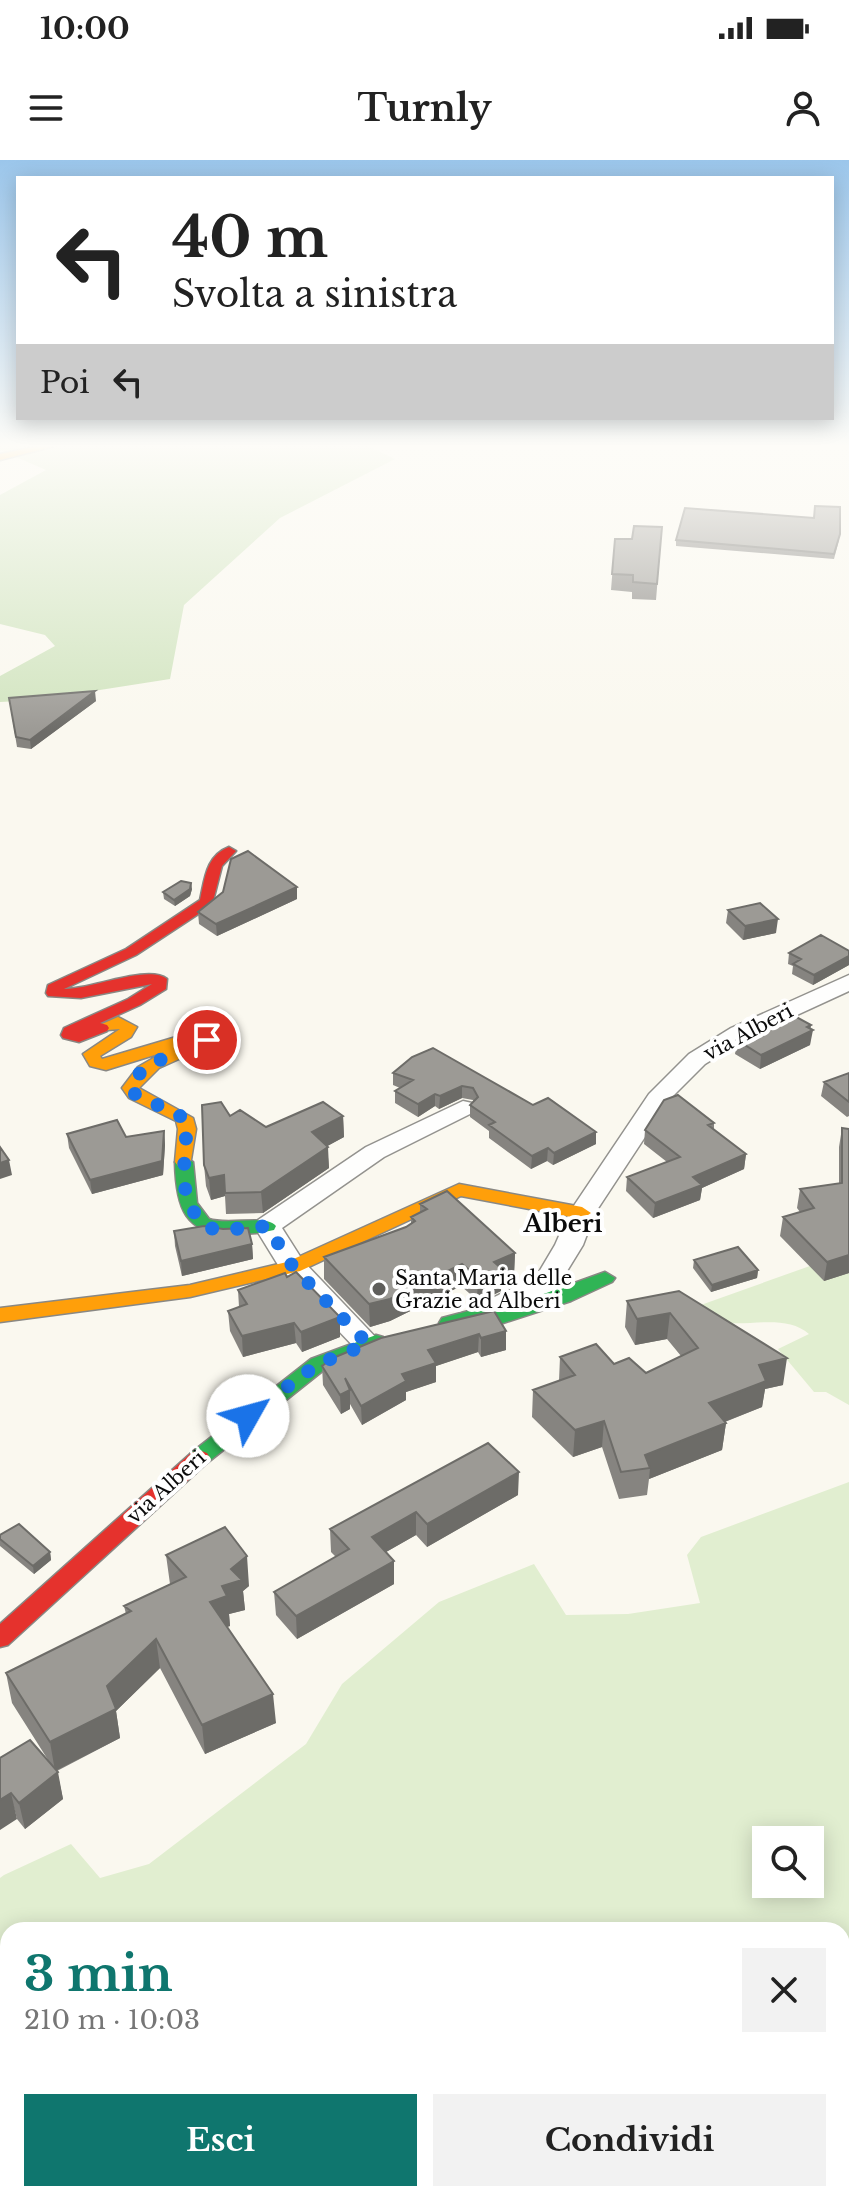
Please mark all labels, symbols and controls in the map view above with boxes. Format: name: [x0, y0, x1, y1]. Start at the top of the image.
text: 10:00: [40, 10, 130, 47]
icon: menu: [24, 86, 68, 130]
text: Turnly: [358, 86, 491, 131]
icon: person: [781, 86, 825, 130]
text: 40 m: [172, 203, 328, 272]
icon: left: [40, 208, 144, 312]
text: Svolta a sinistra: [172, 272, 457, 317]
icon: left: [106, 360, 150, 404]
text: Poi: [40, 364, 90, 401]
street label: via Alberi: [699, 998, 797, 1066]
pin: [173, 1006, 241, 1074]
icon: arrive: [185, 1018, 229, 1062]
district label: Alberi: [523, 1209, 603, 1238]
place label: Santa Maria delle Grazie ad Alberi: [395, 1266, 572, 1313]
marker: Santa Maria delle Grazie ad Alberi: [370, 1280, 388, 1298]
position arrow: [206, 1374, 290, 1458]
street label: via Alberi: [122, 1445, 210, 1529]
map controls: [752, 1826, 824, 1898]
button: search: [752, 1826, 824, 1898]
text: 3 min: [24, 1944, 173, 2004]
button: close: [742, 1948, 826, 2032]
text: 210 m · 10:03: [24, 2004, 200, 2036]
button: Esci: [24, 2094, 417, 2186]
button: Condividi: [433, 2094, 826, 2186]

